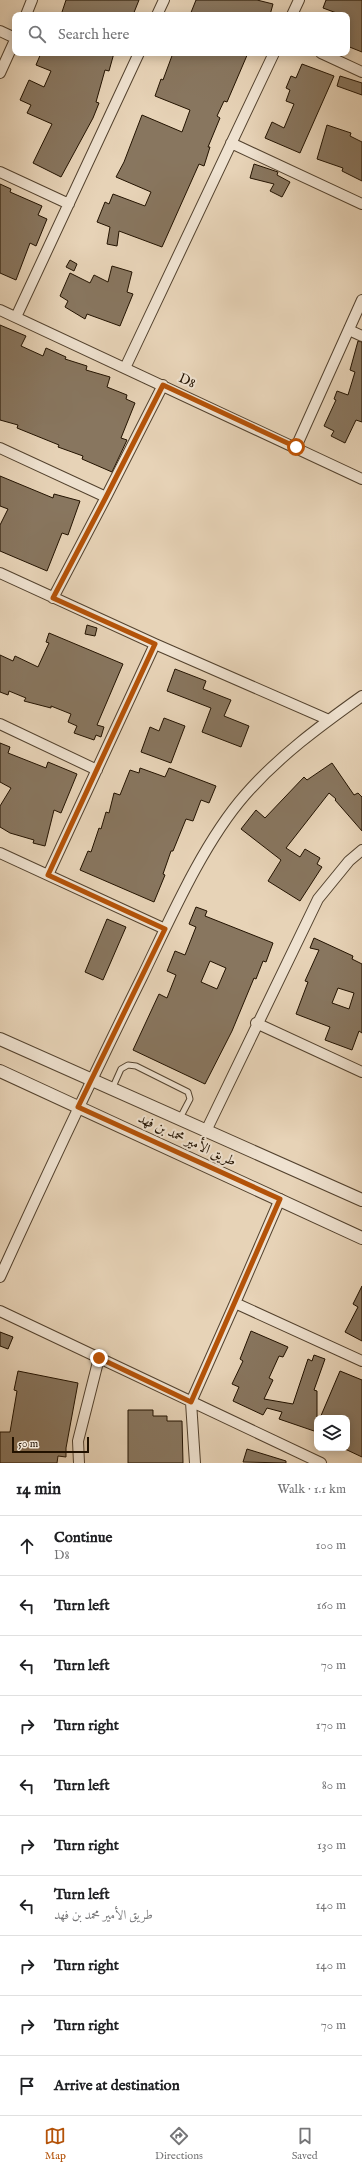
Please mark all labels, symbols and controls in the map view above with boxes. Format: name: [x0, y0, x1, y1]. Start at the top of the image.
search box: [12, 12, 350, 56]
icon: search: [26, 23, 48, 45]
text: Search here: [58, 25, 129, 44]
street label: D8: [176, 369, 198, 393]
route start: [287, 438, 305, 456]
street label: طريق الأمير محمد بن فهد: [135, 1108, 240, 1171]
route end: [90, 1349, 108, 1367]
map controls: [314, 1415, 350, 1451]
button: layers: [314, 1415, 350, 1451]
scale bar: [12, 1435, 89, 1454]
text: 50 m: [18, 1437, 38, 1451]
text: 14 min: [16, 1479, 61, 1500]
text: Walk · 1.1 km: [277, 1481, 346, 1498]
text: Continue: [54, 1528, 112, 1547]
icon: ahead: [16, 1535, 38, 1557]
text: 100 m: [316, 1537, 346, 1554]
text: D8: [54, 1547, 70, 1564]
icon: left: [16, 1595, 38, 1617]
text: Turn left: [54, 1596, 110, 1615]
text: 160 m: [316, 1597, 346, 1614]
icon: left: [16, 1655, 38, 1677]
text: Turn left: [54, 1656, 110, 1675]
text: 70 m: [321, 1657, 346, 1674]
icon: right: [16, 1715, 38, 1737]
text: Turn right: [54, 1716, 119, 1735]
text: 170 m: [316, 1717, 346, 1734]
icon: left: [16, 1775, 38, 1797]
text: Turn left: [54, 1776, 110, 1795]
text: 80 m: [322, 1777, 346, 1794]
icon: right: [16, 1835, 38, 1857]
text: Turn right: [54, 1836, 119, 1855]
text: 130 m: [317, 1837, 346, 1854]
text: Turn left: [54, 1885, 110, 1904]
icon: left: [16, 1895, 38, 1917]
text: 140 m: [316, 1897, 346, 1914]
text: طريق الأمير محمد بن فهد: [54, 1907, 153, 1924]
icon: right: [16, 1955, 38, 1977]
text: Turn right: [54, 1956, 119, 1975]
text: 140 m: [316, 1957, 346, 1974]
icon: right: [16, 2015, 38, 2037]
text: Turn right: [54, 2016, 119, 2035]
text: 70 m: [321, 2017, 346, 2034]
icon: arrive: [16, 2075, 38, 2097]
text: Arrive at destination: [54, 2076, 180, 2095]
tab: Map: [44, 2125, 66, 2163]
tab: Directions: [155, 2125, 203, 2163]
tab: Saved: [292, 2125, 318, 2163]

